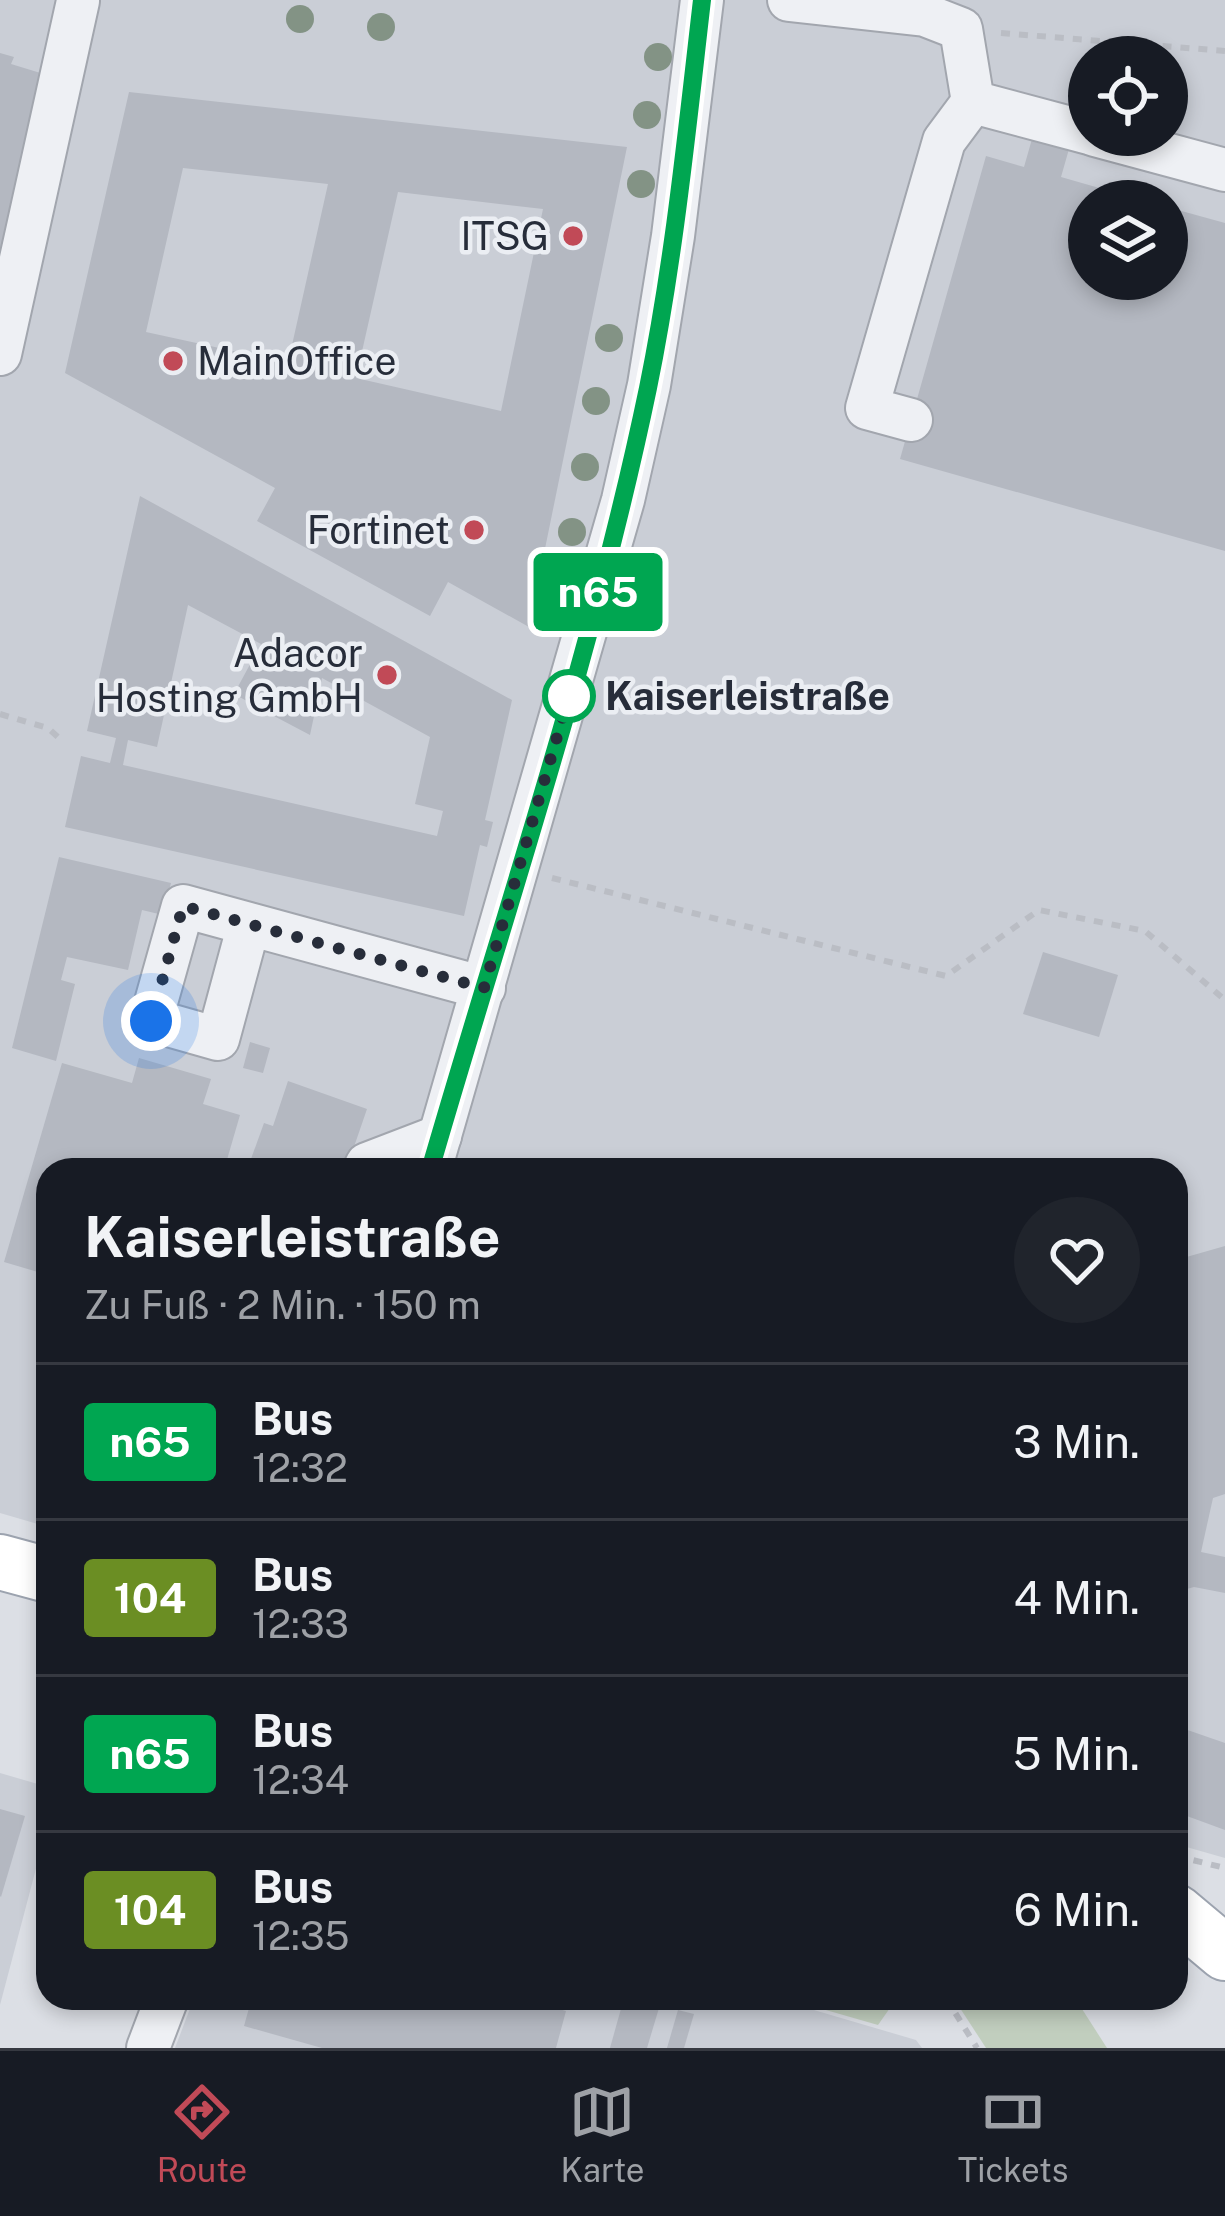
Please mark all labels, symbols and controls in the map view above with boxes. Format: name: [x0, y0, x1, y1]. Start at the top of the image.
map controls: [1068, 36, 1188, 300]
button: locate: [1068, 36, 1188, 156]
button: layers: [1068, 180, 1188, 300]
place label: ITSG: [461, 213, 549, 259]
marker: ITSG: [560, 223, 586, 249]
place label: MainOffice: [197, 338, 397, 384]
marker: MainOffice: [160, 348, 186, 374]
place label: Fortinet: [307, 507, 450, 553]
marker: Fortinet: [461, 517, 487, 543]
line badge: n65: [529, 553, 667, 631]
text: n65: [558, 567, 639, 616]
place label: Adacor Hosting GmbH: [96, 630, 363, 721]
marker: Adacor Hosting GmbH: [374, 662, 400, 688]
marker: Kaiserleistraße: [544, 671, 594, 721]
place label: Kaiserleistraße: [605, 673, 890, 719]
your location: [121, 991, 181, 1051]
button: heart: [1014, 1197, 1140, 1323]
text: Kaiserleistraße: [84, 1203, 501, 1270]
text: Zu Fuß · 2 Min. · 150 m: [84, 1282, 481, 1328]
text: Bus: [252, 1392, 333, 1445]
text: 3 Min.: [1013, 1415, 1140, 1468]
text: n65: [110, 1417, 191, 1466]
text: 12:32: [252, 1445, 348, 1491]
text: Bus: [252, 1548, 333, 1601]
text: 4 Min.: [1013, 1571, 1140, 1624]
text: 104: [114, 1573, 186, 1622]
text: 12:33: [252, 1601, 349, 1647]
text: Bus: [252, 1704, 333, 1757]
text: 5 Min.: [1013, 1727, 1140, 1780]
text: n65: [110, 1729, 191, 1778]
text: 12:34: [252, 1757, 349, 1803]
text: Bus: [252, 1860, 333, 1913]
text: 6 Min.: [1014, 1883, 1140, 1936]
text: 104: [114, 1885, 186, 1934]
text: 12:35: [252, 1913, 349, 1959]
tab: Route: [157, 2079, 247, 2189]
tab: Karte: [561, 2079, 644, 2189]
tab: Tickets: [958, 2079, 1068, 2189]

